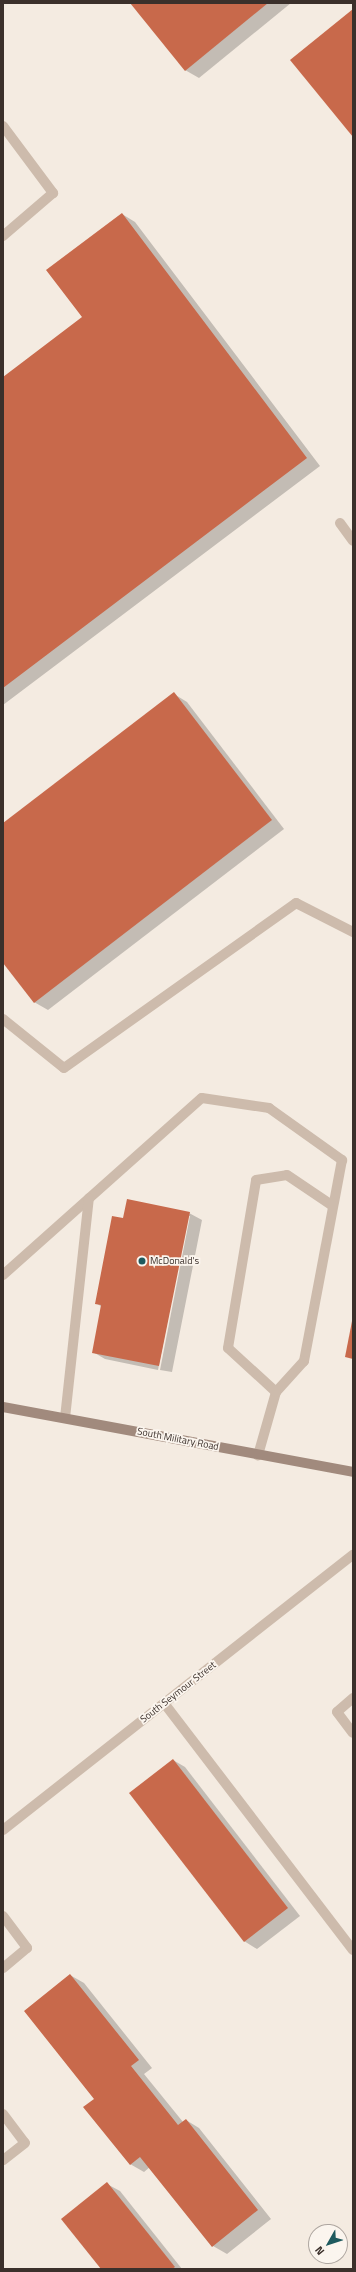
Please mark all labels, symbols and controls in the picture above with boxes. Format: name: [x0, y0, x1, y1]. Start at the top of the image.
place label: McDonald's: [150, 1255, 199, 1267]
marker: McDonald's: [137, 1256, 147, 1266]
street label: South Military Road: [136, 1425, 220, 1453]
street label: South Seymour Street: [138, 1659, 218, 1725]
north arrow: [308, 2224, 348, 2264]
text: N: [311, 2243, 328, 2259]

